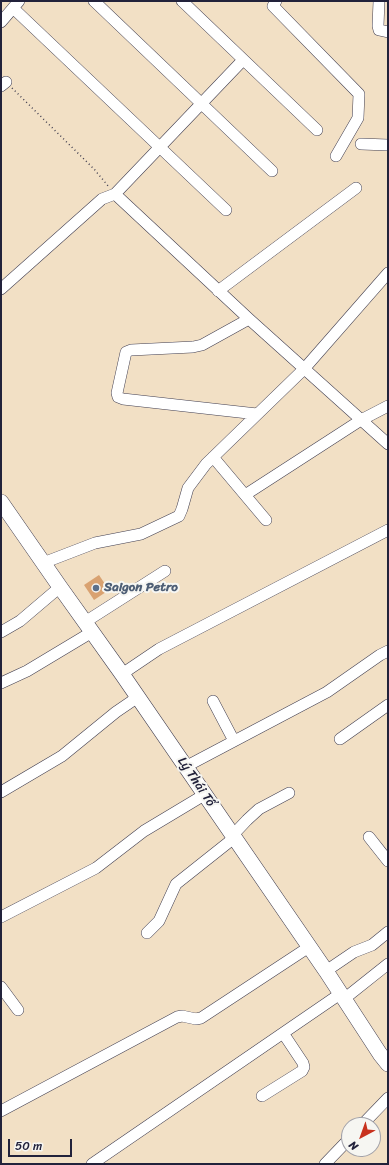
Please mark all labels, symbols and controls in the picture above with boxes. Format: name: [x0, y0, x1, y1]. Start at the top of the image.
place label: Saigon Petro: [104, 580, 178, 596]
marker: Saigon Petro: [91, 583, 101, 593]
street label: Lý Thái Tổ: [174, 754, 218, 810]
north arrow: [341, 1117, 381, 1157]
scale bar: [10, 1131, 74, 1157]
text: 50 m: [15, 1135, 42, 1157]
text: N: [344, 1136, 363, 1155]

